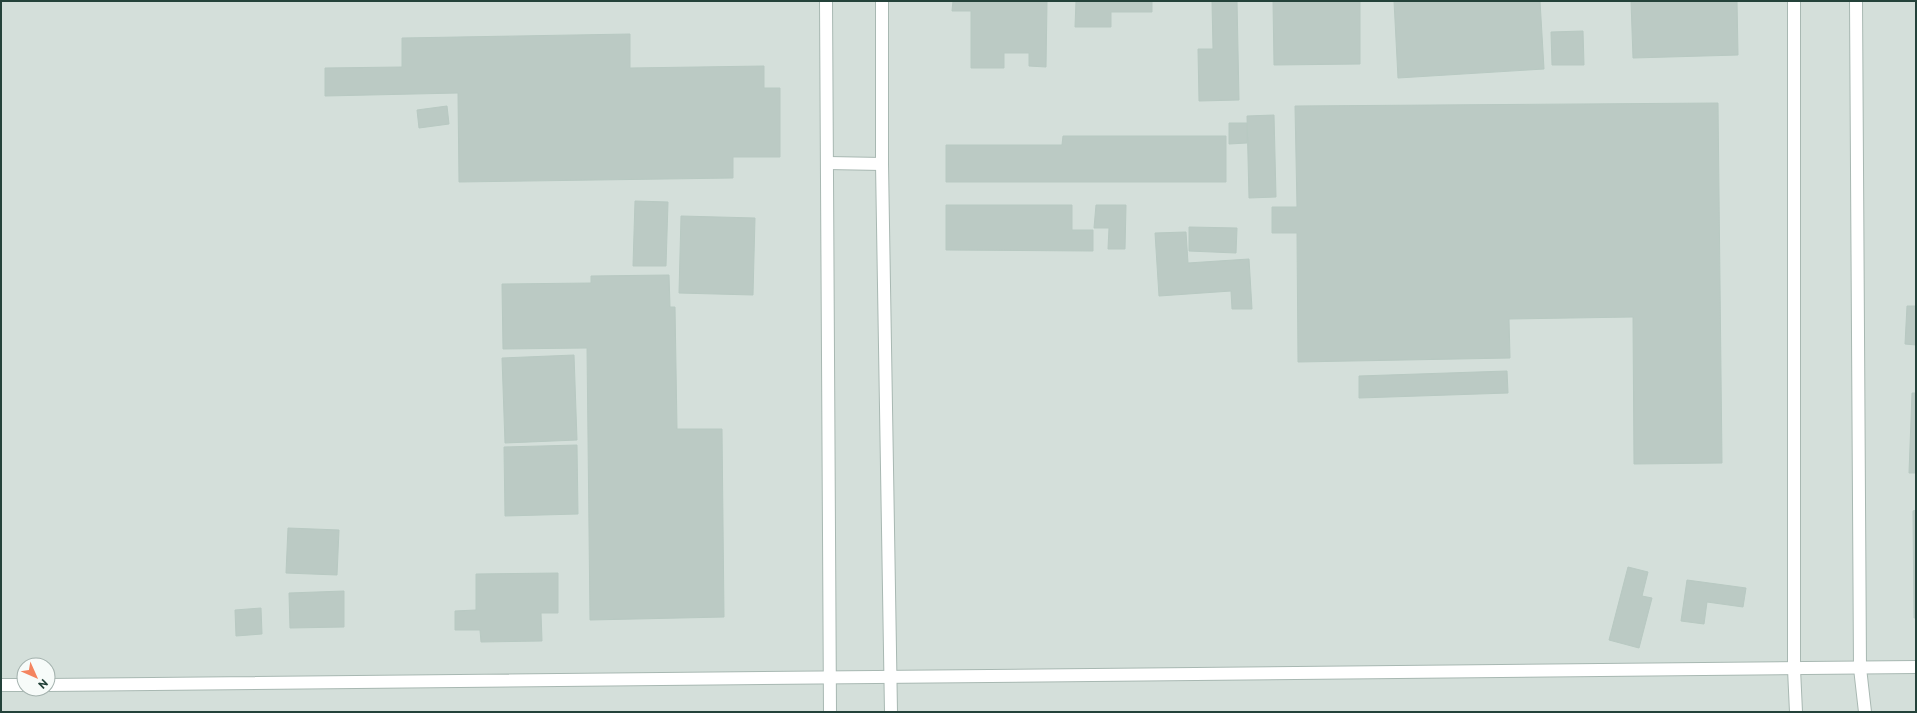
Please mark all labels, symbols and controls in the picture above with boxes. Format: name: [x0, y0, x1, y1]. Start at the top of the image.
north arrow: [16, 657, 56, 697]
text: N: [36, 677, 51, 692]

